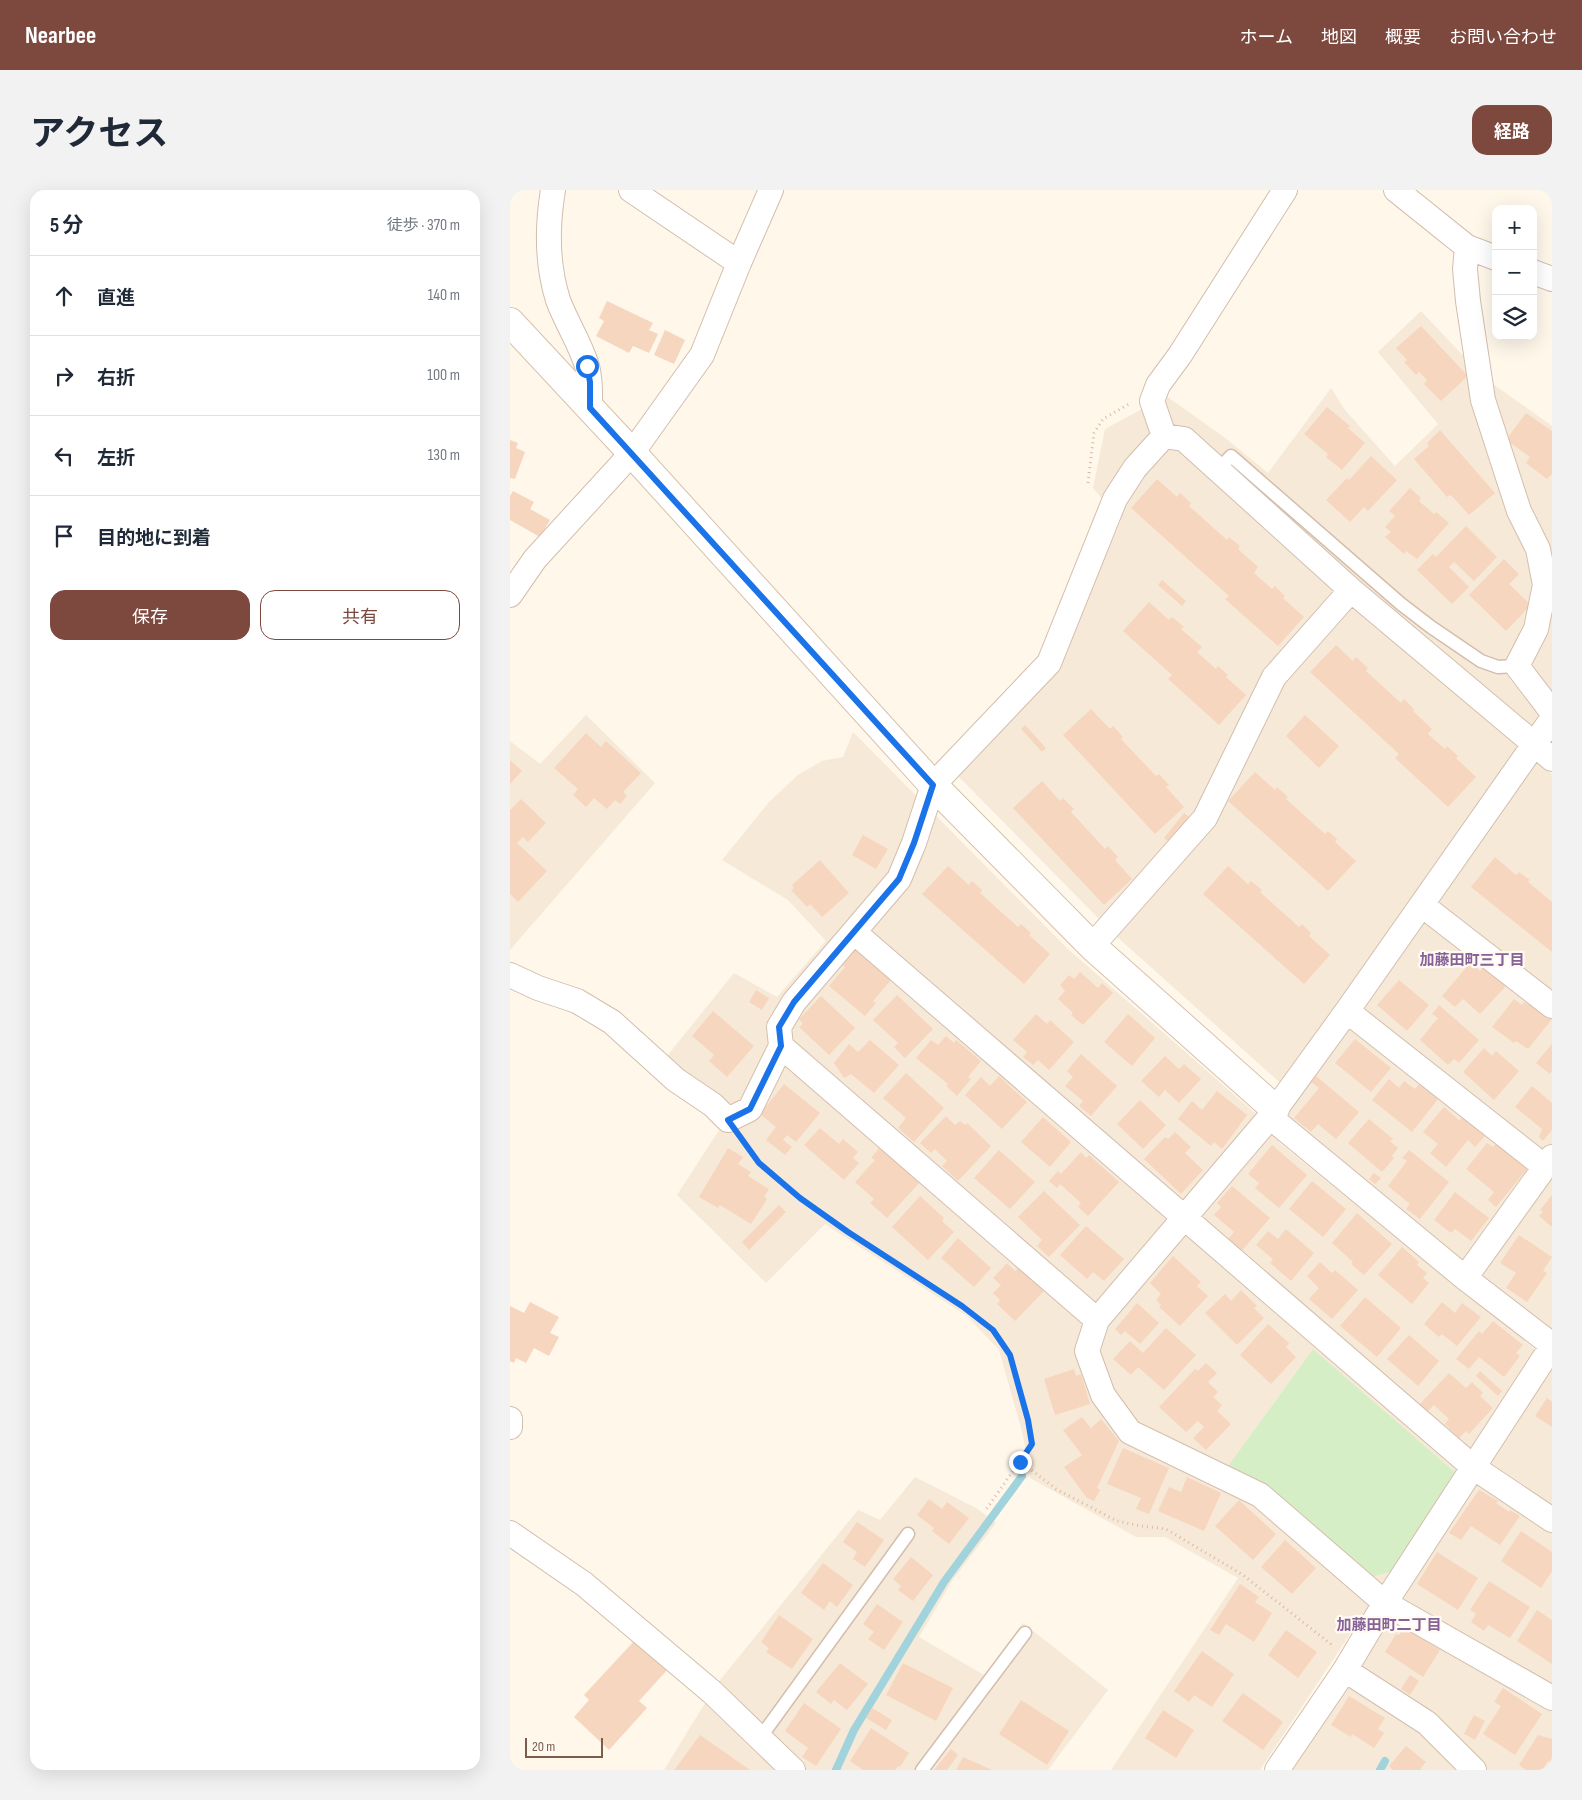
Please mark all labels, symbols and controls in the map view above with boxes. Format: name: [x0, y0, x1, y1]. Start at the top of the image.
text: Nearbee: [25, 21, 96, 50]
text: ホーム: [1240, 27, 1293, 48]
text: 地図: [1321, 27, 1357, 48]
text: 概要: [1385, 27, 1421, 48]
text: お問い合わせ: [1449, 27, 1557, 48]
button: 経路: [1472, 105, 1552, 155]
text: アクセス: [30, 113, 168, 156]
map controls: [1492, 205, 1537, 340]
button: +: [1492, 205, 1537, 250]
text: 5 分: [50, 213, 84, 238]
text: 徒歩 · 370 m: [387, 216, 460, 235]
button: −: [1492, 250, 1537, 295]
icon: ahead: [50, 282, 78, 310]
text: 140 m: [428, 286, 460, 305]
text: 直進: [97, 287, 135, 310]
button: layers: [1492, 295, 1537, 340]
route start: [576, 355, 599, 378]
icon: right: [50, 362, 78, 390]
text: 100 m: [427, 366, 460, 385]
text: 右折: [97, 367, 135, 390]
icon: left: [50, 442, 78, 470]
text: 130 m: [428, 446, 460, 465]
text: 左折: [97, 447, 135, 470]
icon: arrive: [50, 522, 78, 550]
text: 目的地に到着: [97, 527, 211, 550]
button: 保存: [50, 590, 250, 640]
button: 共有: [260, 590, 460, 640]
district label: 加藤田町三丁目: [1419, 951, 1525, 970]
route end: [1009, 1451, 1032, 1474]
district label: 加藤田町二丁目: [1336, 1616, 1442, 1635]
scale bar: [525, 1735, 602, 1758]
text: 20 m: [532, 1738, 555, 1755]

